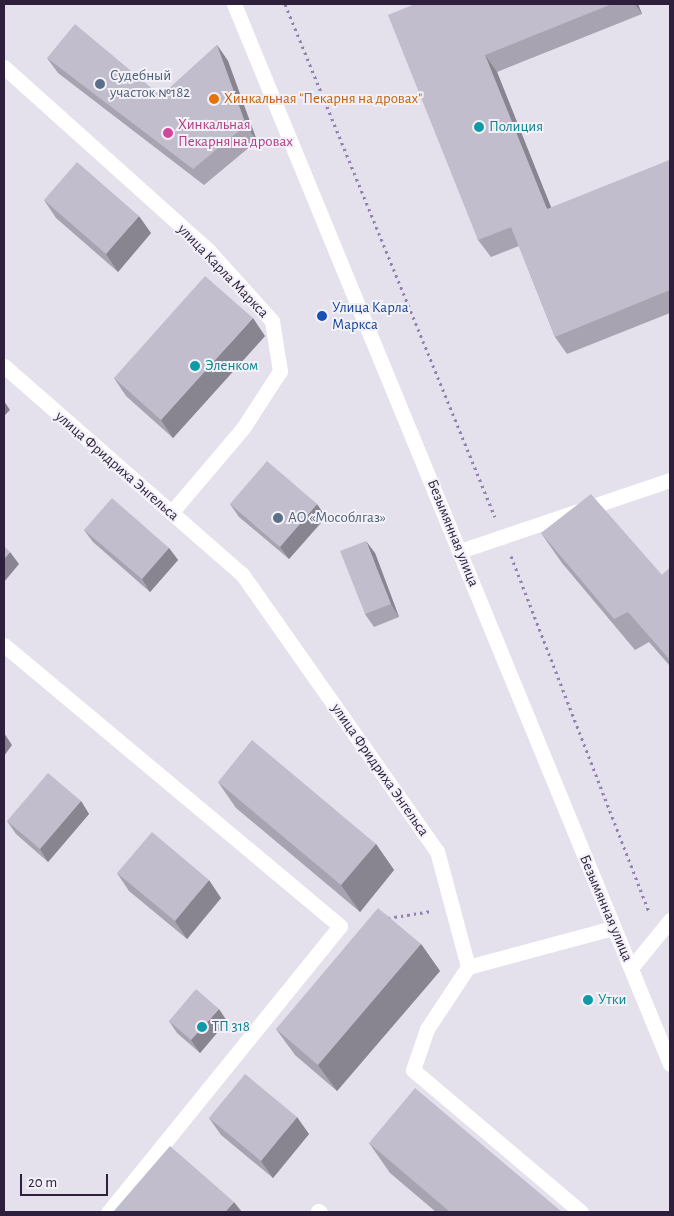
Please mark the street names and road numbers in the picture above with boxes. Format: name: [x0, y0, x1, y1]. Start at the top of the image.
street label: улица Карла Маркса: [174, 220, 272, 322]
street label: улица Фридриха Энгельса: [52, 407, 182, 525]
street label: Безымянная улица: [423, 477, 483, 589]
street label: улица Фридриха Энгельса: [327, 700, 433, 840]
street label: Безымянная улица: [575, 852, 637, 964]

